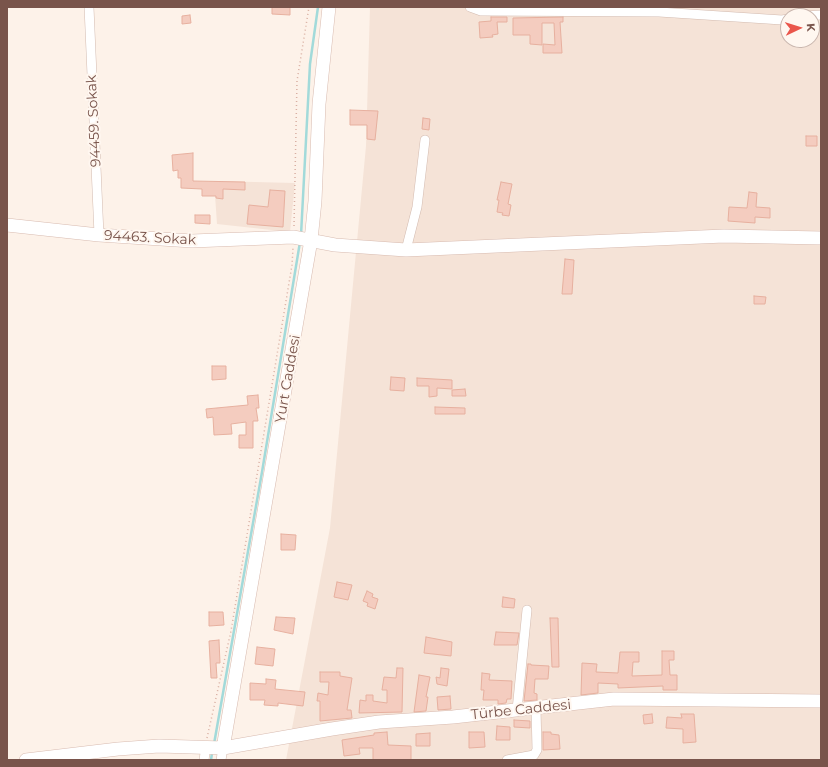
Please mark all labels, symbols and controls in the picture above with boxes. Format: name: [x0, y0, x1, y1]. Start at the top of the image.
north arrow: [780, 8, 820, 48]
text: K: [804, 23, 818, 32]
street label: 94459. Sokak: [83, 75, 105, 167]
street label: 94463. Sokak: [103, 227, 197, 249]
street label: Yurt Caddesi: [272, 334, 304, 424]
street label: Türbe Caddesi: [470, 696, 572, 724]

